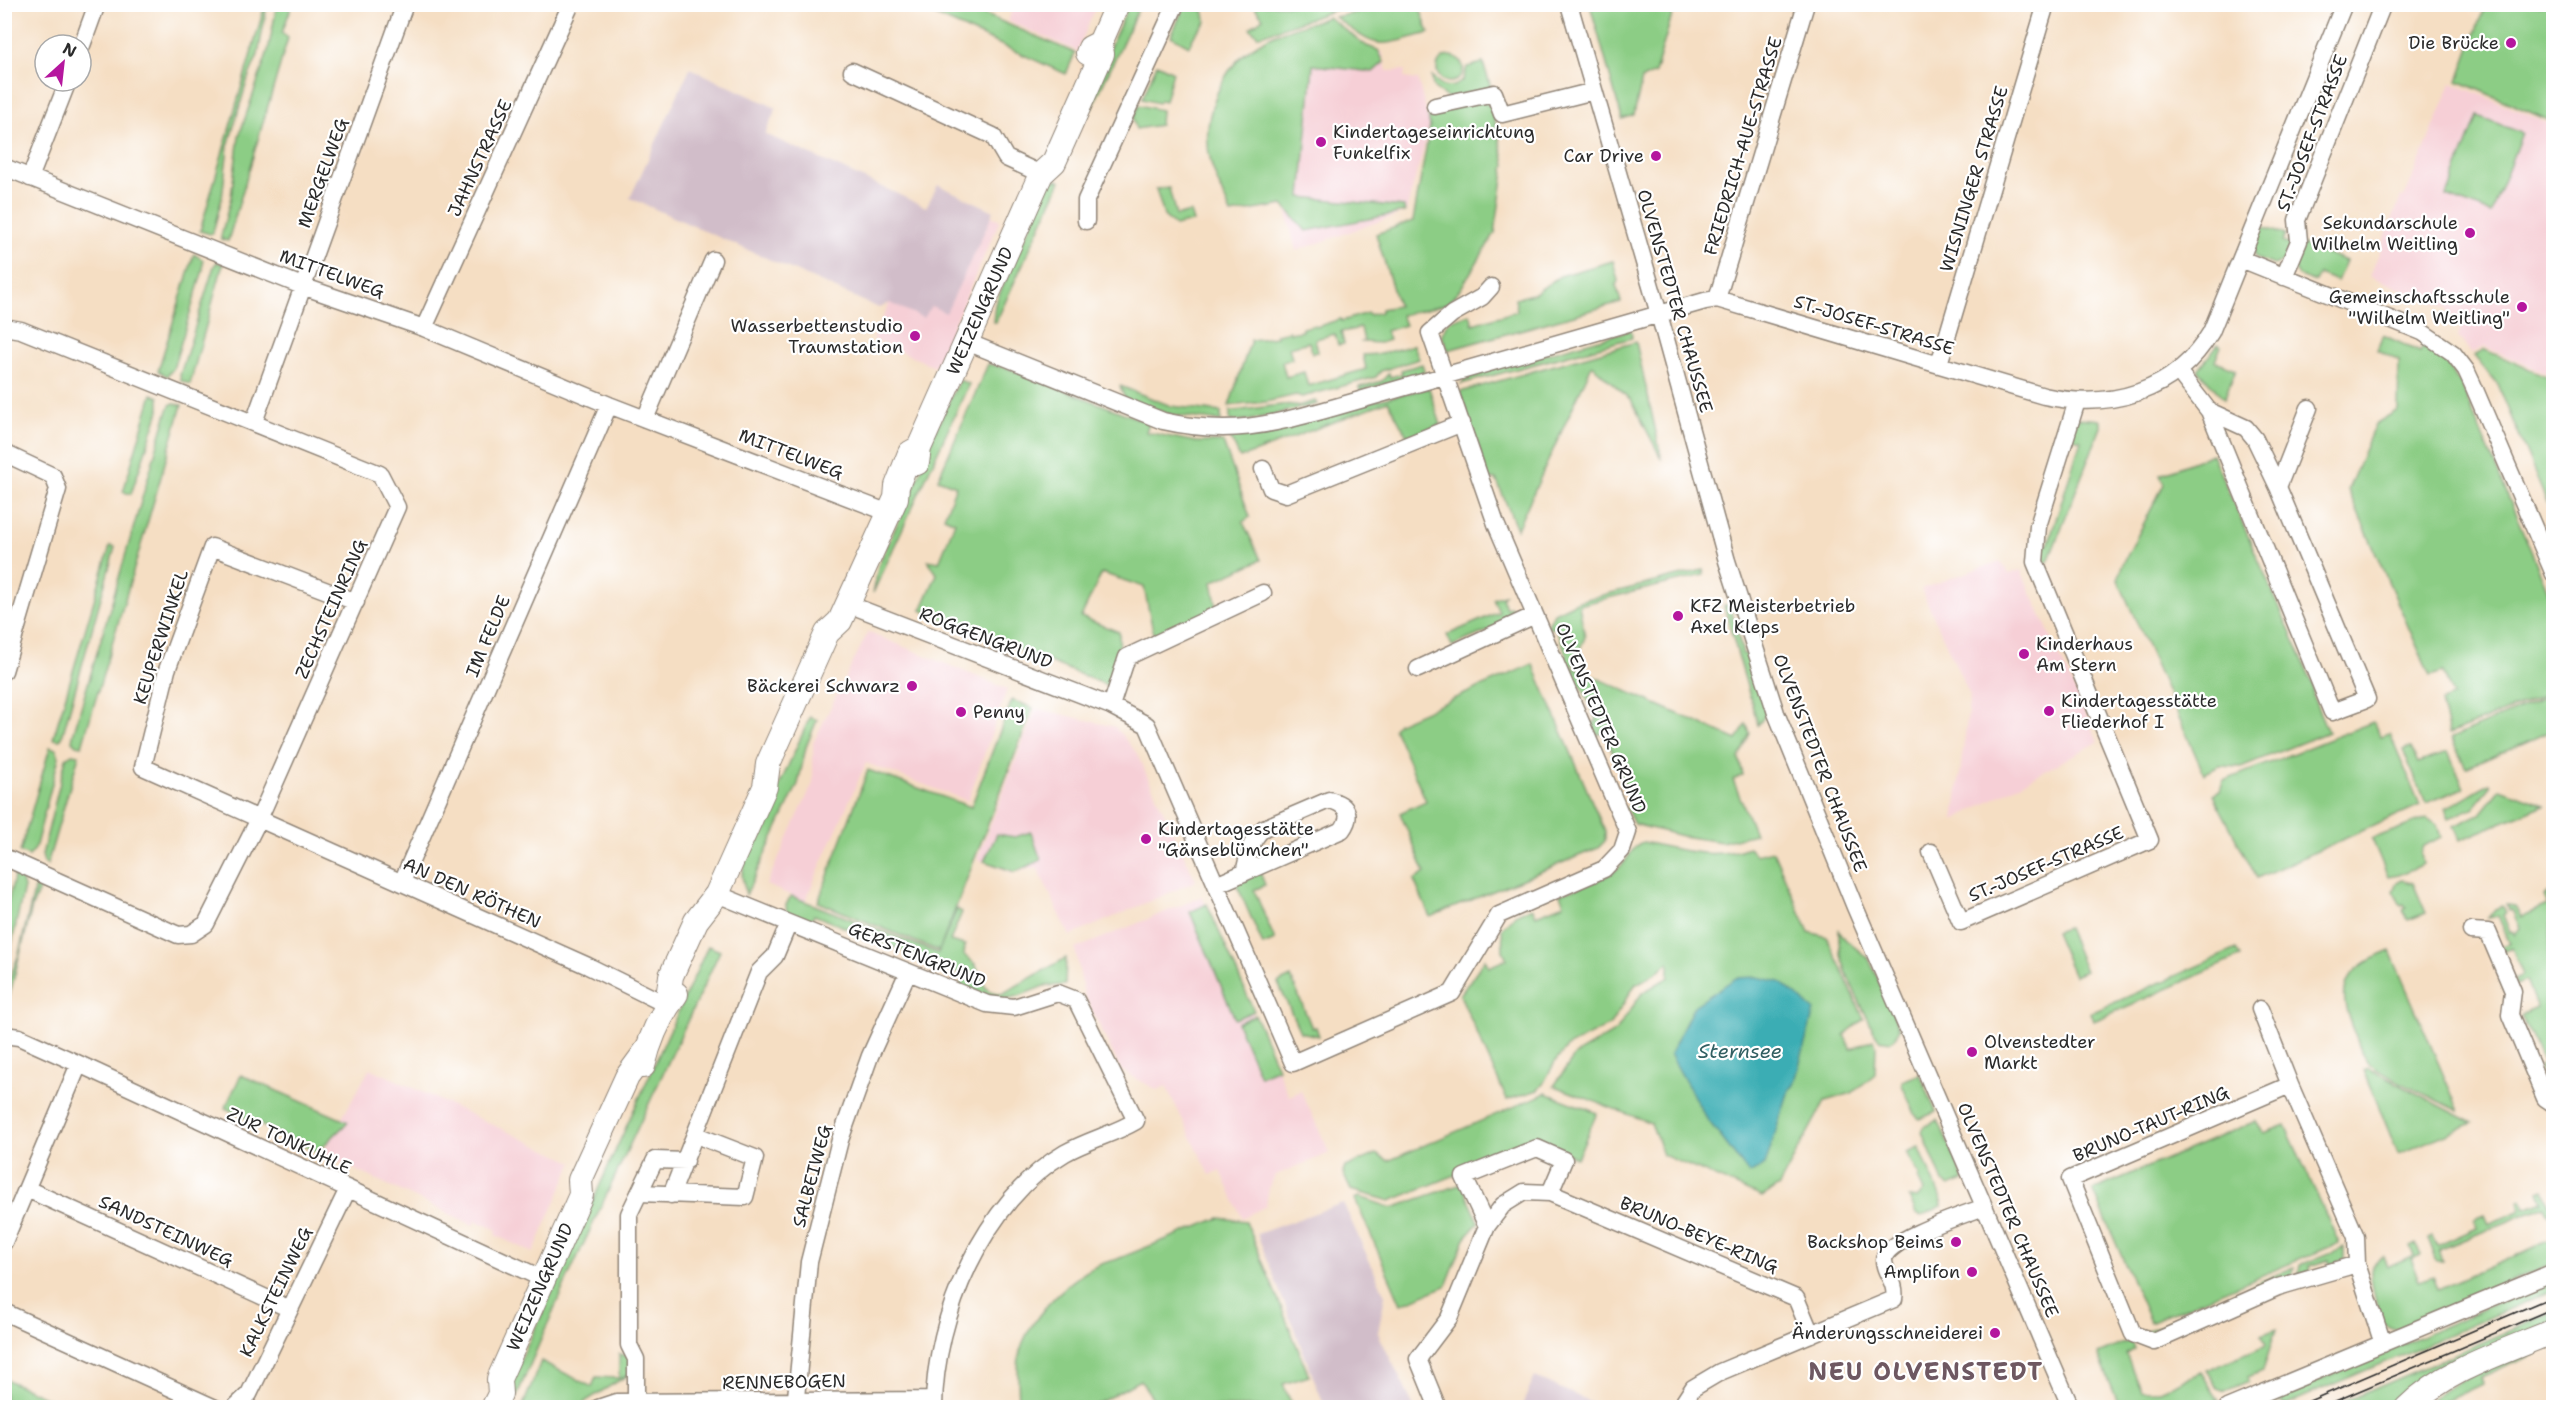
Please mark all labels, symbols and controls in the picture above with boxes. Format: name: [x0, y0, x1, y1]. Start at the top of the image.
place label: Die Brücke: [2408, 31, 2499, 55]
north arrow: [33, 33, 93, 93]
street label: FRIEDRICH-AUE-STRASSE: [1698, 34, 1788, 258]
marker: Die Brücke: [2504, 36, 2518, 50]
text: N: [59, 38, 80, 62]
street label: ST.-JOSEF-STRASSE: [2271, 51, 2353, 215]
street label: WISNINGER STRASSE: [1934, 83, 2014, 275]
street label: JAHNSTRASSE: [442, 95, 518, 221]
street label: MERGELWEG: [292, 114, 354, 231]
place label: Kindertageseinrichtung Funkelfix: [1333, 120, 1535, 165]
marker: Kindertageseinrichtung Funkelfix: [1314, 135, 1328, 149]
place label: Car Drive: [1563, 144, 1644, 168]
marker: Car Drive: [1649, 149, 1663, 163]
street label: OLVENSTEDTER CHAUSSEE: [1632, 186, 1718, 416]
place label: Sekundarschule Wilhelm Weitling: [2311, 211, 2458, 256]
marker: Sekundarschule Wilhelm Weitling: [2463, 226, 2477, 240]
street label: WEIZENGRUND: [941, 243, 1019, 379]
street label: MITTELWEG: [276, 244, 388, 304]
place label: Gemeinschaftsschule "Wilhelm Weitling": [2329, 285, 2510, 330]
street label: ST.-JOSEF-STRASSE: [1791, 289, 1957, 361]
marker: Gemeinschaftsschule "Wilhelm Weitling": [2515, 300, 2529, 314]
place label: Wasserbettenstudio Traumstation: [731, 314, 903, 359]
marker: Wasserbettenstudio Traumstation: [908, 329, 922, 343]
street label: MITTELWEG: [735, 423, 847, 485]
street label: ZECHSTEINRING: [289, 535, 373, 683]
street label: KEUPERWINKEL: [128, 567, 194, 707]
street label: IM FELDE: [460, 592, 516, 680]
place label: KFZ Meisterbetrieb Axel Kleps: [1690, 594, 1855, 639]
street label: ROGGENGRUND: [916, 602, 1056, 674]
marker: KFZ Meisterbetrieb Axel Kleps: [1671, 609, 1685, 623]
street label: OLVENSTEDTER GRUND: [1550, 619, 1652, 817]
place label: Kinderhaus Am Stern: [2036, 632, 2133, 677]
marker: Kinderhaus Am Stern: [2017, 647, 2031, 661]
street label: OLVENSTEDTER CHAUSSEE: [1767, 651, 1873, 875]
place label: Bäckerei Schwarz: [747, 674, 900, 698]
marker: Bäckerei Schwarz: [905, 679, 919, 693]
place label: Kindertagesstätte Fliederhof I: [2061, 689, 2217, 734]
place label: Penny: [973, 700, 1025, 724]
marker: Kindertagesstätte Fliederhof I: [2042, 704, 2056, 718]
marker: Penny: [954, 705, 968, 719]
place label: Kindertagesstätte "Gänseblümchen": [1158, 817, 1314, 862]
street label: ST.-JOSEF-STRASSE: [1965, 820, 2127, 908]
marker: Kindertagesstätte "Gänseblümchen": [1139, 832, 1153, 846]
street label: AN DEN RÖTHEN: [399, 852, 545, 934]
street label: GERSTENGRUND: [845, 917, 989, 994]
place label: Olvenstedter Markt: [1984, 1030, 2095, 1075]
water label: Sternsee: [1698, 1038, 1782, 1064]
marker: Olvenstedter Markt: [1965, 1045, 1979, 1059]
street label: BRUNO-TAUT-RING: [2069, 1080, 2233, 1168]
street label: OLVENSTEDTER CHAUSSEE: [1952, 1099, 2064, 1321]
street label: ZUR TONKUHLE: [223, 1102, 355, 1180]
street label: SALBEIWEG: [787, 1121, 837, 1230]
street label: SANDSTEINWEG: [95, 1189, 237, 1273]
street label: BRUNO-BEYE-RING: [1616, 1191, 1782, 1279]
street label: WEIZENGRUND: [501, 1219, 579, 1355]
street label: KALKSTEINWEG: [234, 1222, 318, 1361]
place label: Backshop Beims: [1807, 1230, 1944, 1254]
marker: Backshop Beims: [1949, 1235, 1963, 1249]
place label: Amplifon: [1883, 1260, 1960, 1284]
marker: Amplifon: [1965, 1265, 1979, 1279]
place label: Änderungsschneiderei: [1792, 1321, 1983, 1345]
marker: Änderungsschneiderei: [1988, 1326, 2002, 1340]
district label: NEU OLVENSTEDT: [1808, 1356, 2044, 1388]
street label: RENNEBOGEN: [722, 1369, 846, 1395]

